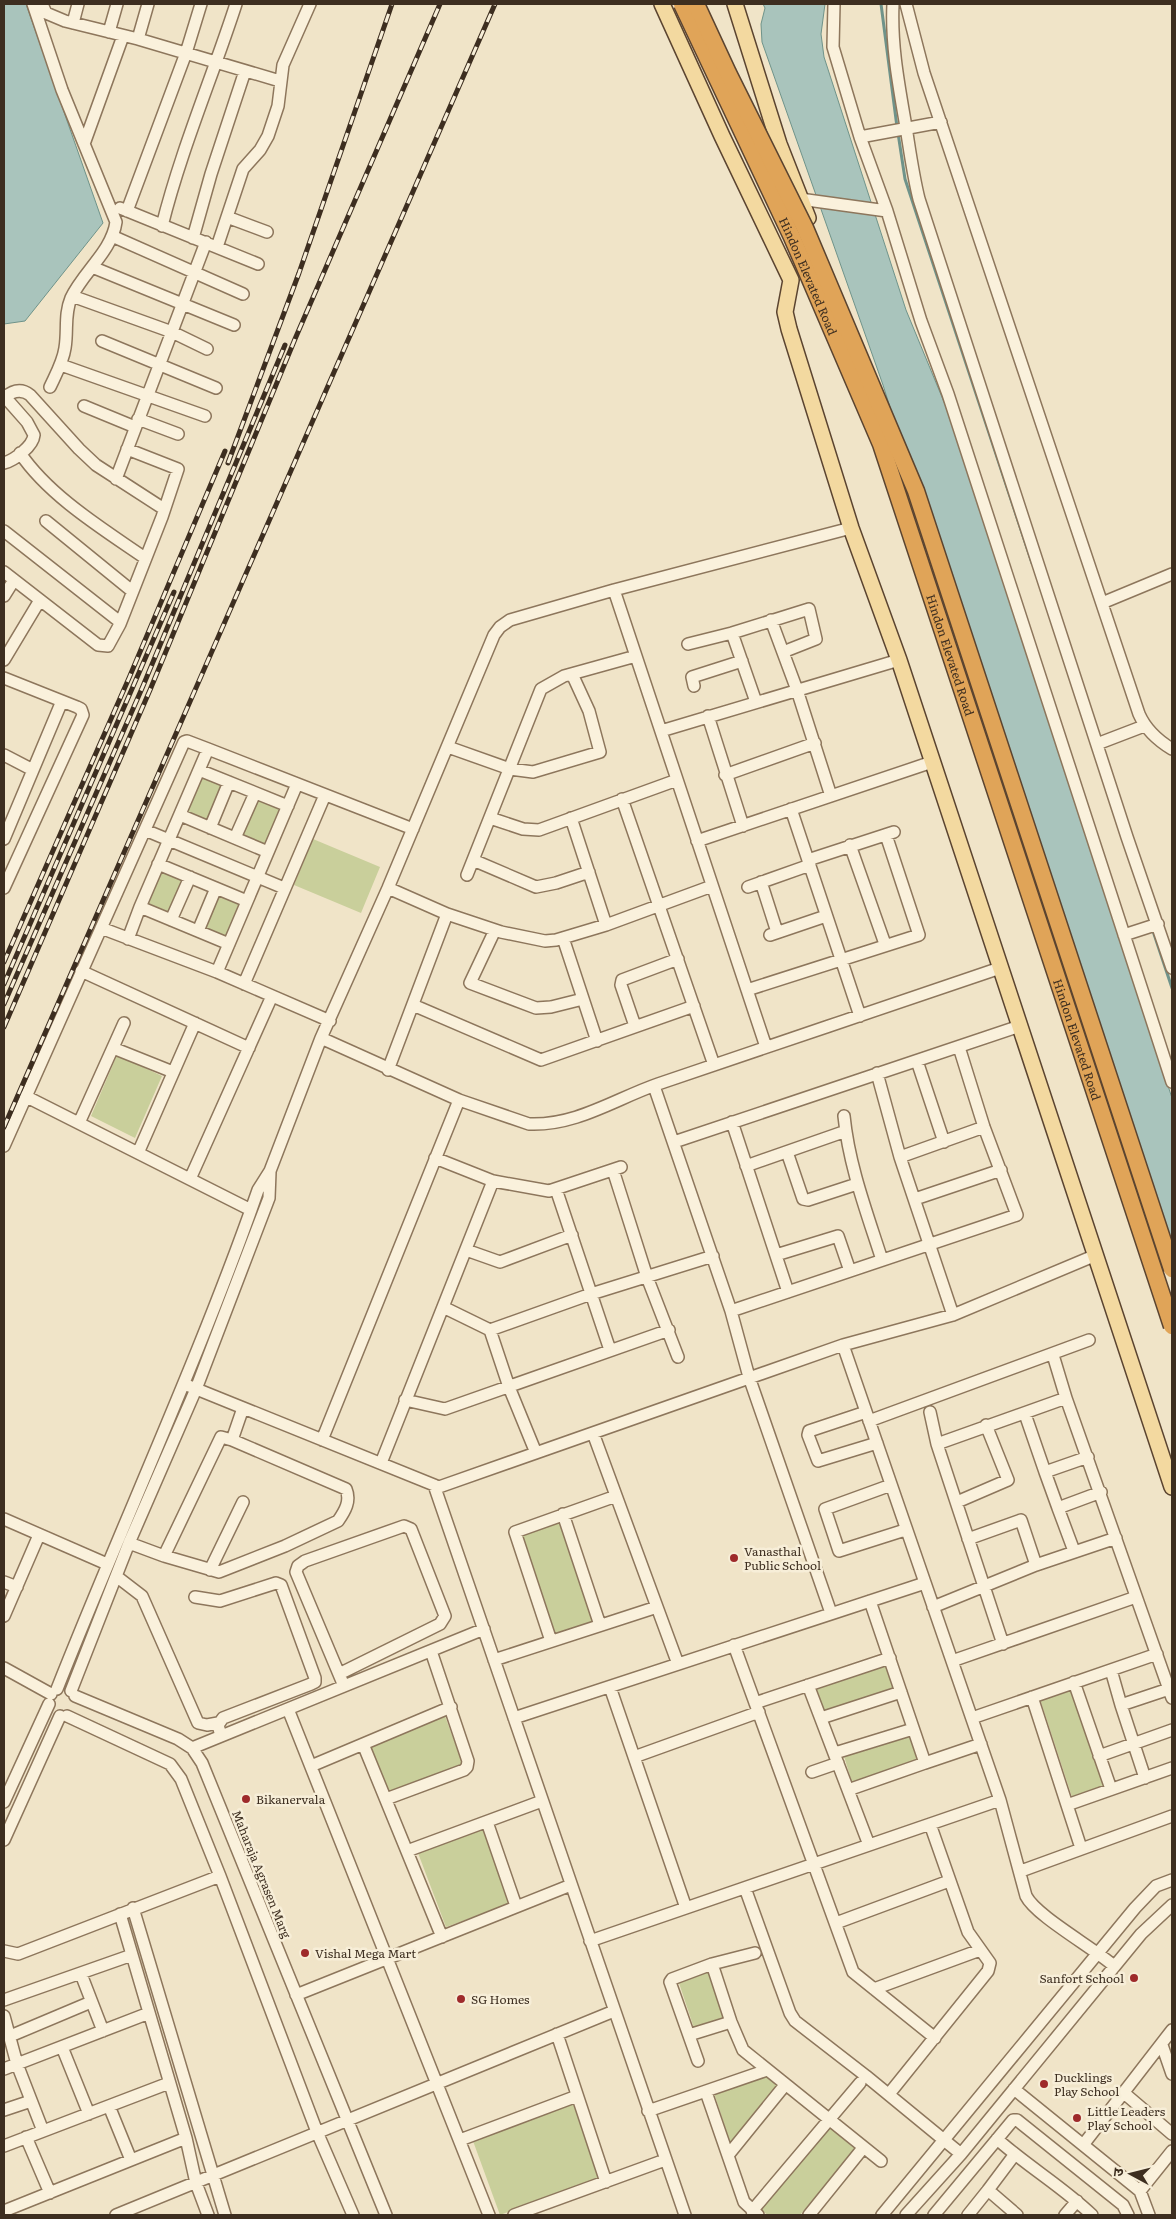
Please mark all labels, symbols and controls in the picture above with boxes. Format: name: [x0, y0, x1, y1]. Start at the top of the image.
street label: Hindon Elevated Road: [775, 214, 842, 338]
street label: Hindon Elevated Road: [922, 592, 979, 719]
street label: Hindon Elevated Road: [1049, 976, 1106, 1103]
place label: Vanasthal Public School: [744, 1542, 821, 1574]
marker: Vanasthal Public School: [728, 1552, 740, 1564]
place label: Bikanervala: [256, 1790, 326, 1808]
marker: Bikanervala: [240, 1793, 252, 1805]
street label: Maharaja Agrasen Marg: [228, 1807, 296, 1941]
place label: Vishal Mega Mart: [315, 1944, 416, 1962]
marker: Vishal Mega Mart: [299, 1947, 311, 1959]
place label: Sanfort School: [1039, 1969, 1124, 1987]
marker: Sanfort School: [1128, 1972, 1140, 1984]
place label: SG Homes: [471, 1990, 530, 2008]
marker: SG Homes: [455, 1993, 467, 2005]
place label: Ducklings Play School: [1054, 2068, 1119, 2100]
marker: Ducklings Play School: [1038, 2078, 1050, 2090]
place label: Little Leaders Play School: [1087, 2102, 1166, 2134]
marker: Little Leaders Play School: [1071, 2112, 1083, 2124]
north arrow: [1106, 2149, 1156, 2199]
text: उ: [1107, 2166, 1128, 2178]

